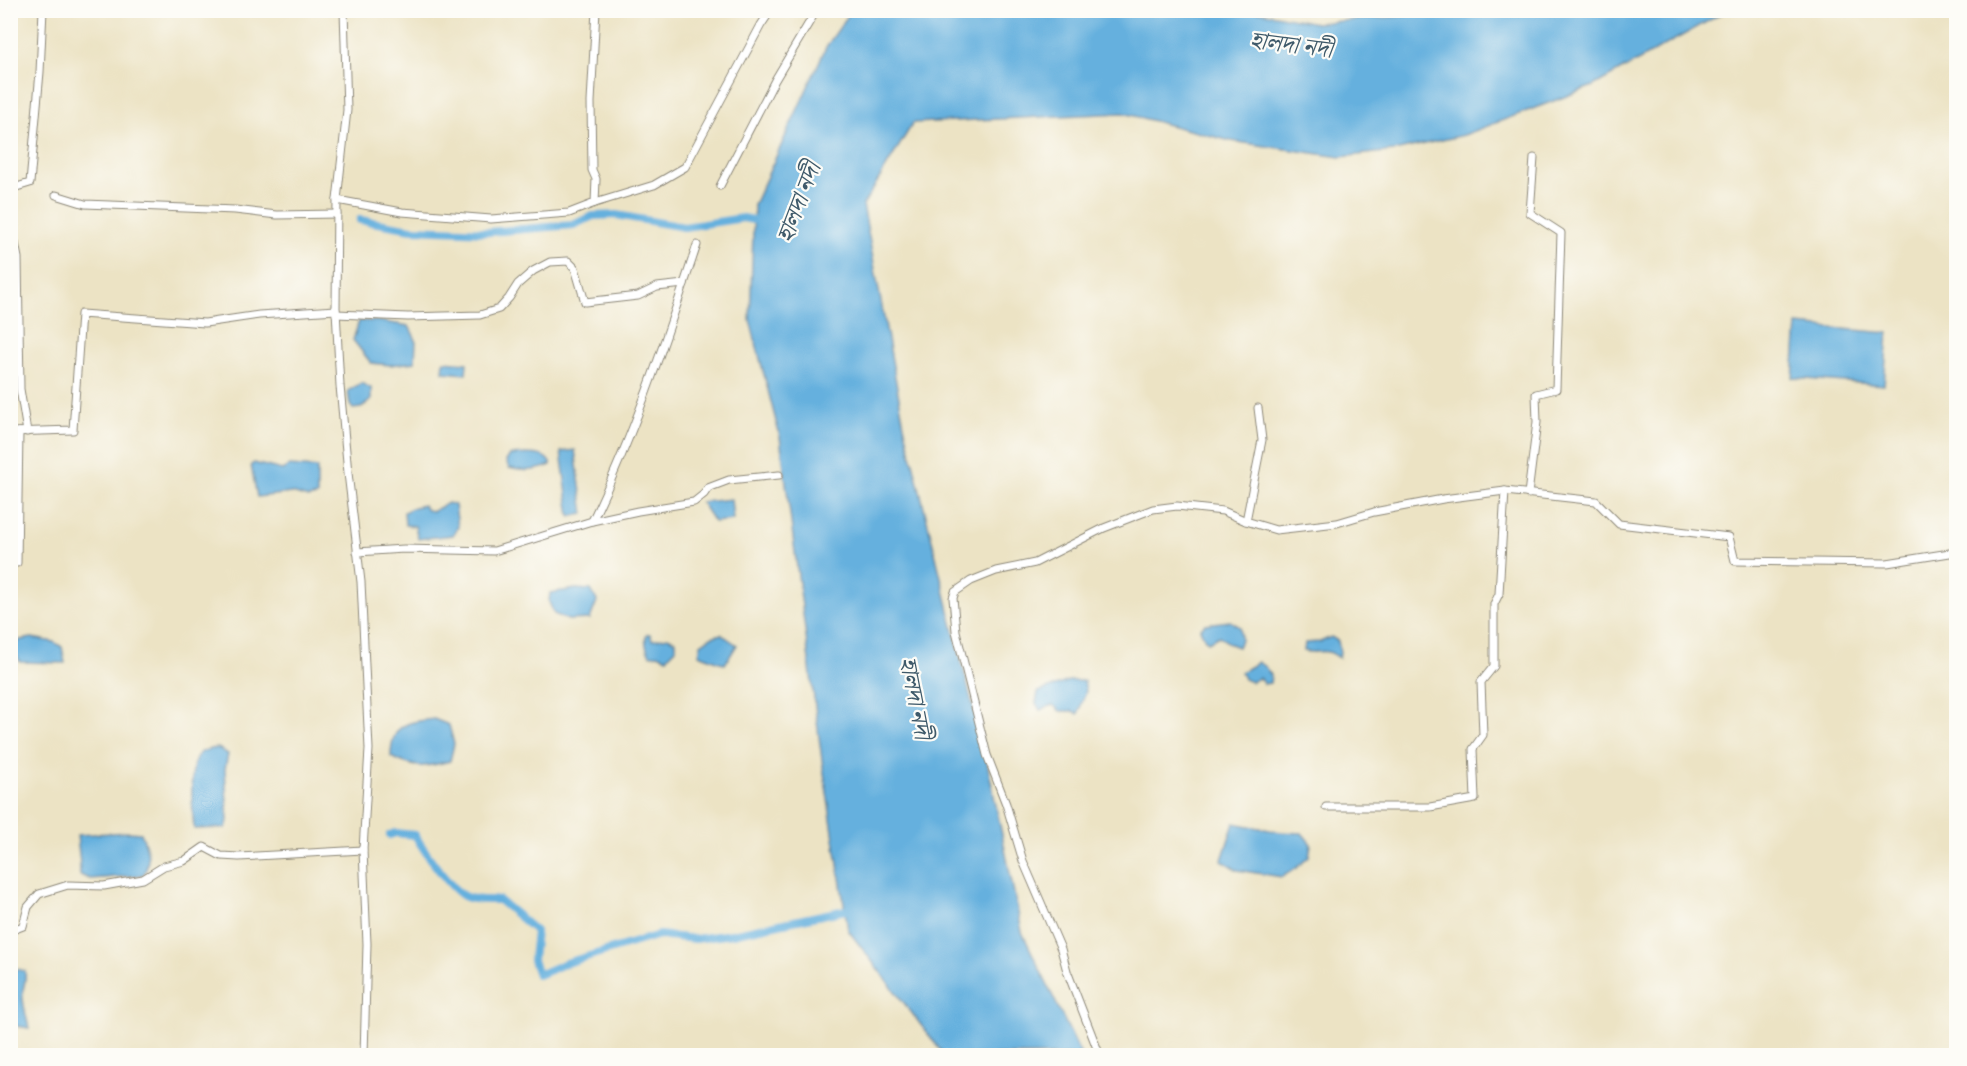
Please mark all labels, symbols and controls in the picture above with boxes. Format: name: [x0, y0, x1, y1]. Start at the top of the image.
water label: হালদা নদী: [1248, 25, 1337, 67]
water label: হালদা নদী: [770, 155, 830, 247]
water label: হালদা নদী: [891, 654, 939, 745]

